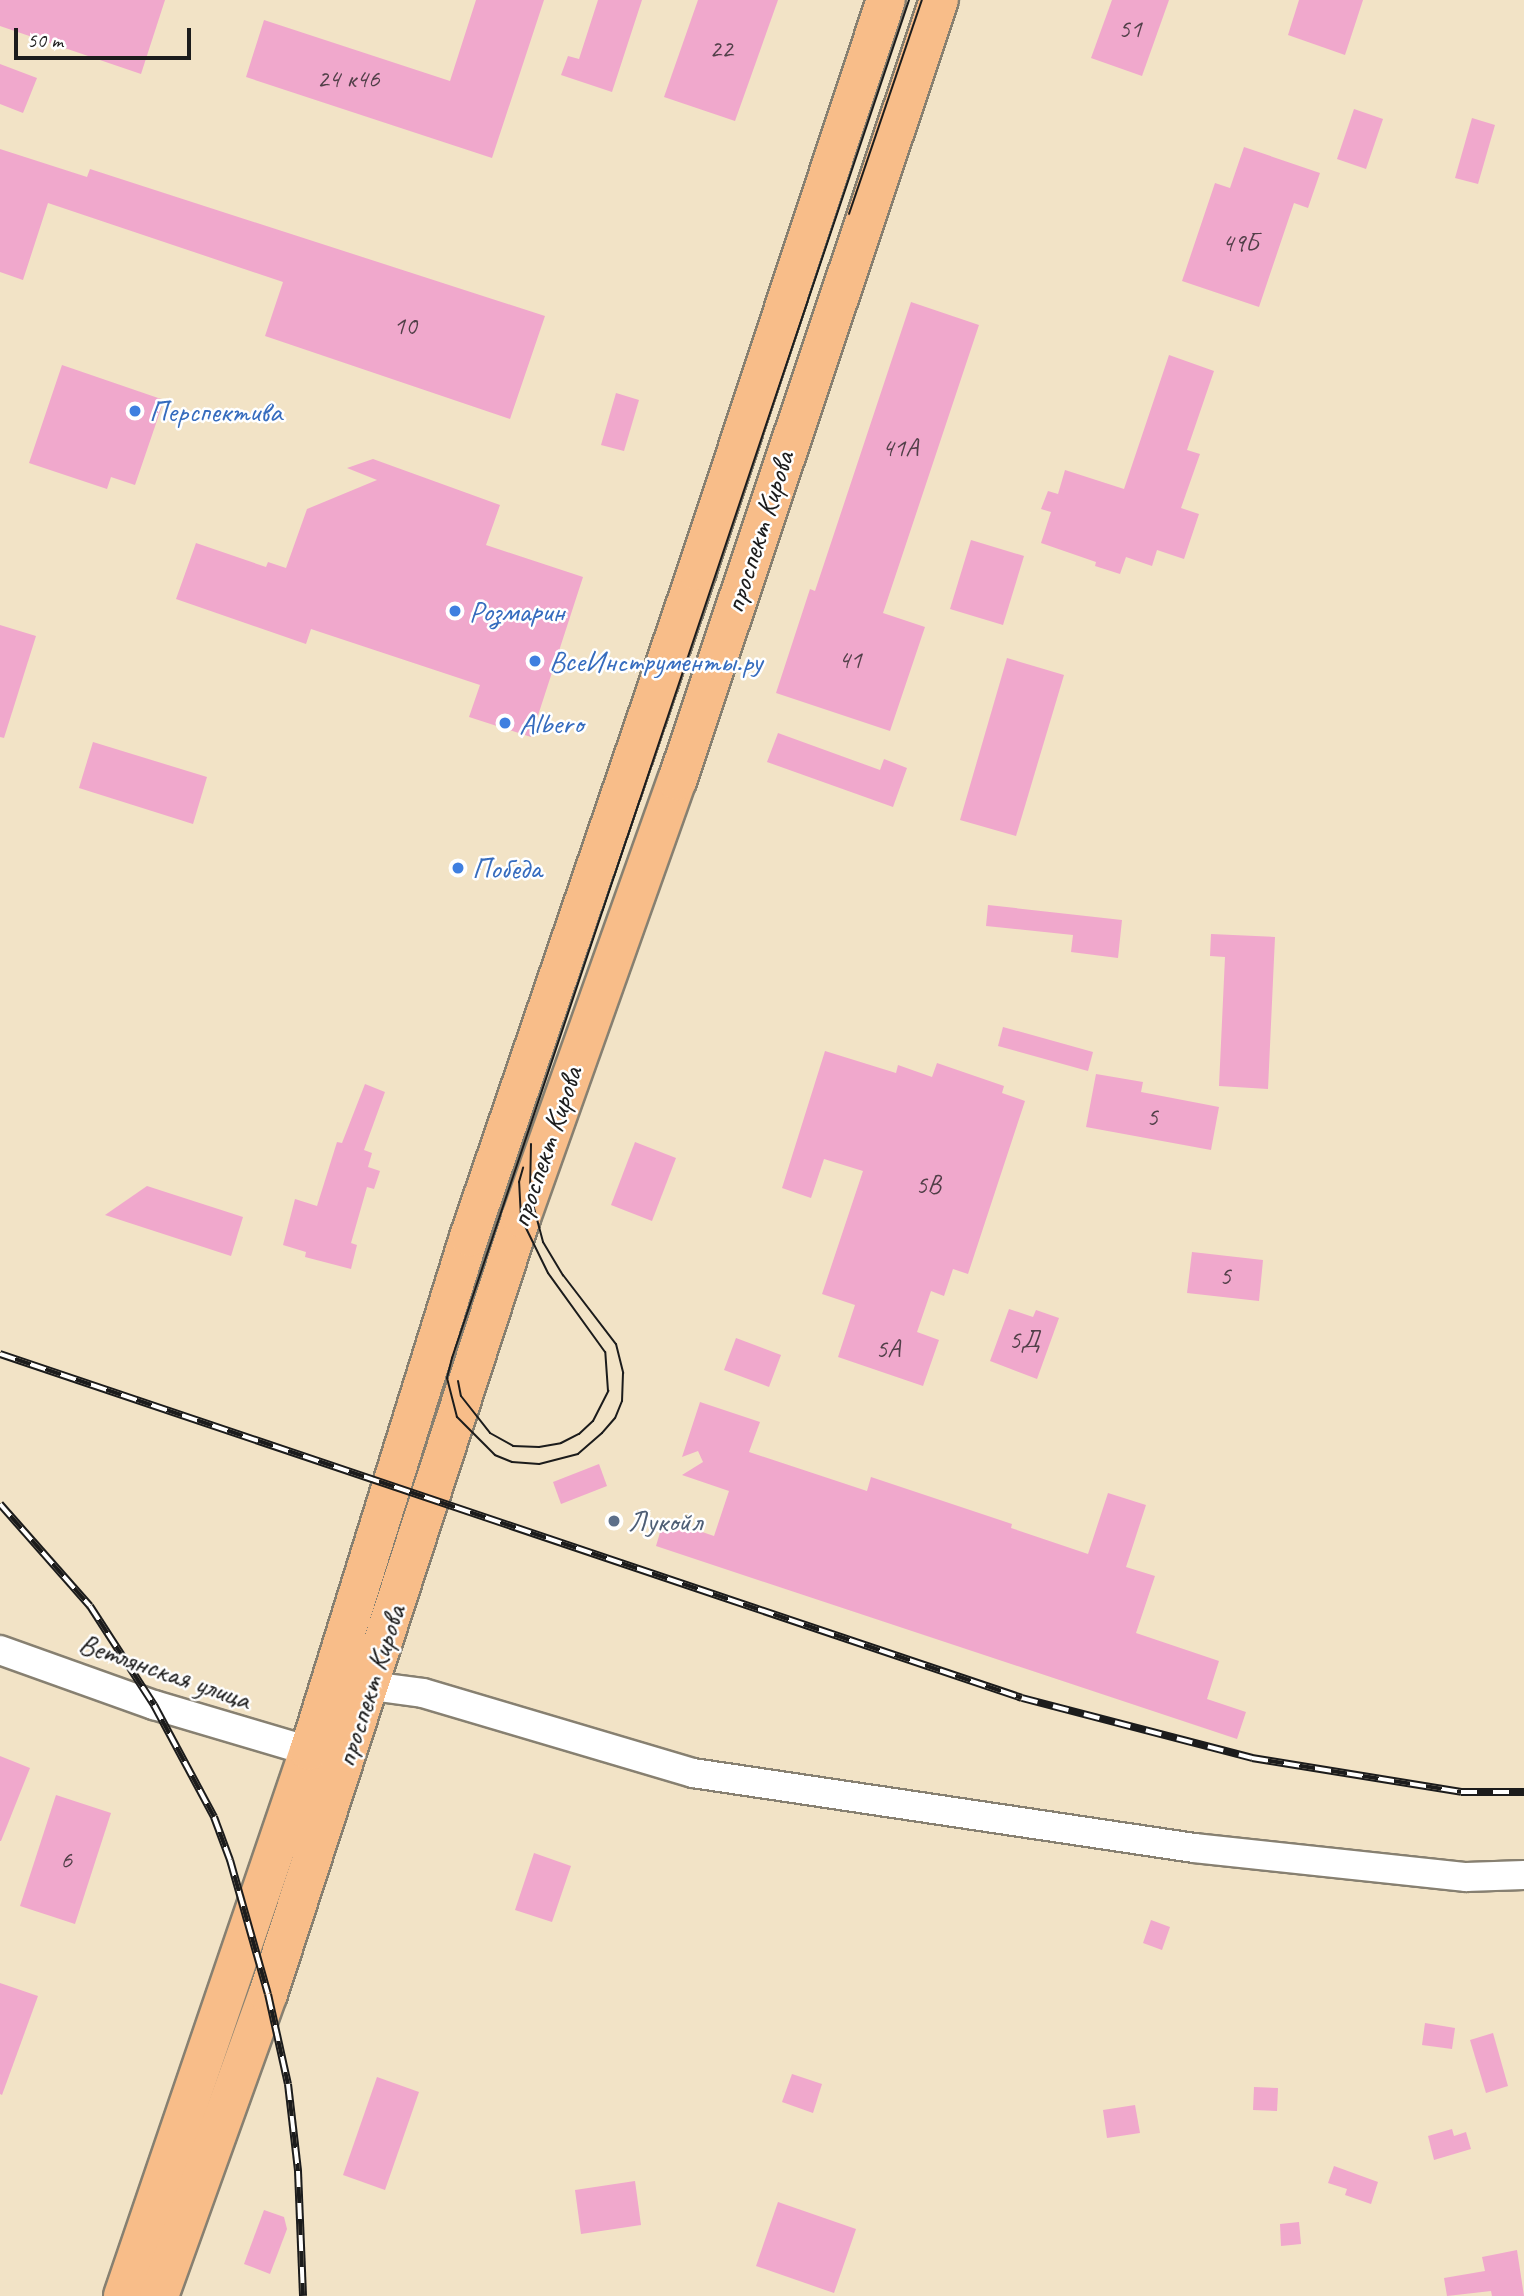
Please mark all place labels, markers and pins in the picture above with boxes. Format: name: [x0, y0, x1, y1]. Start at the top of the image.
place label: Перспектива: [149, 393, 282, 429]
marker: Перспектива: [127, 403, 143, 419]
place label: Розмарин: [469, 593, 565, 629]
marker: Розмарин: [447, 603, 463, 619]
place label: ВсеИнструменты.ру: [549, 643, 762, 679]
marker: ВсеИнструменты.ру: [527, 653, 543, 669]
place label: Albero: [519, 705, 583, 741]
marker: Albero: [497, 715, 513, 731]
place label: Победа: [472, 850, 542, 886]
marker: Победа: [450, 860, 466, 876]
place label: Лукойл: [628, 1503, 702, 1539]
marker: Лукойл: [606, 1513, 622, 1529]

